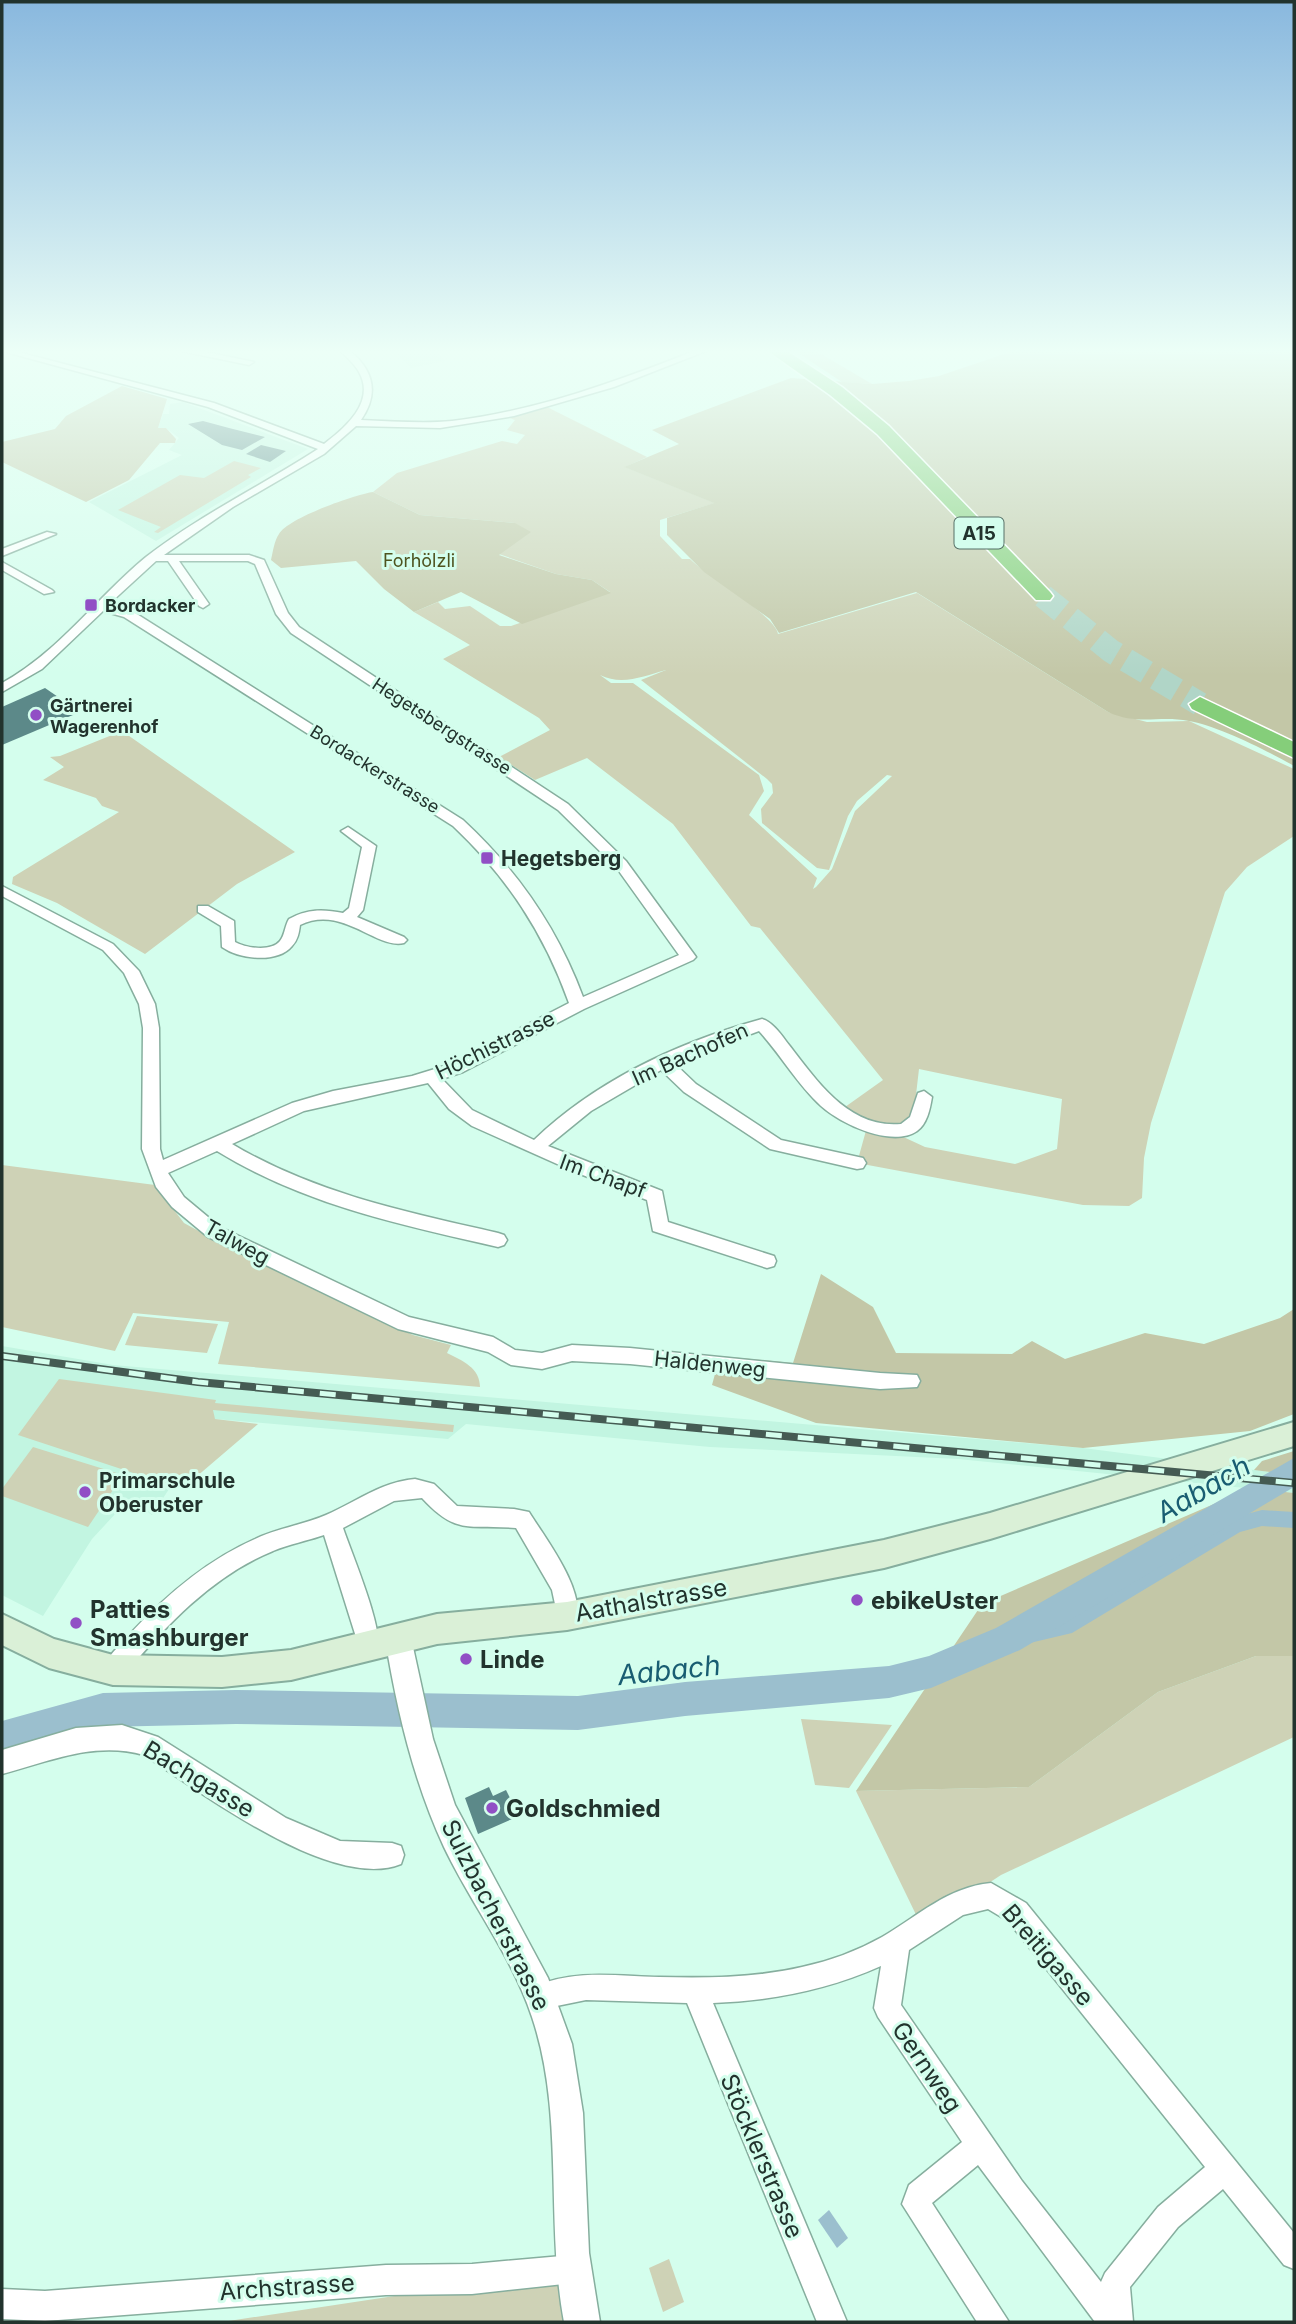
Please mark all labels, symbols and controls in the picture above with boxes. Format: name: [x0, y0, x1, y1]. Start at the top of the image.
road number: A15: [954, 518, 1004, 548]
park label: Forhölzli: [383, 550, 455, 571]
place label: Bordacker: [105, 595, 195, 616]
marker: Bordacker: [83, 597, 99, 613]
street label: Hegetsbergstrasse: [369, 673, 515, 779]
place label: Gärtnerei Wagerenhof: [50, 695, 158, 737]
marker: Gärtnerei Wagerenhof: [28, 707, 44, 723]
street label: Bordackerstrasse: [306, 721, 444, 817]
place label: Hegetsberg: [501, 846, 621, 871]
marker: Hegetsberg: [479, 850, 495, 866]
street label: Höchistrasse: [431, 1005, 559, 1085]
street label: Im Bachofen: [628, 1017, 752, 1091]
street label: Im Chapf: [556, 1149, 650, 1203]
street label: Talweg: [200, 1214, 274, 1270]
street label: Haldenweg: [653, 1346, 767, 1382]
water label: Aabach: [1149, 1448, 1256, 1530]
place label: Primarschule Oberuster: [99, 1468, 235, 1517]
marker: Primarschule Oberuster: [77, 1484, 93, 1500]
street label: Aathalstrasse: [573, 1572, 729, 1628]
place label: ebikeUster: [871, 1586, 998, 1615]
marker: ebikeUster: [849, 1592, 865, 1608]
place label: Patties Smashburger: [90, 1595, 249, 1652]
marker: Patties Smashburger: [68, 1615, 84, 1631]
place label: Linde: [480, 1645, 544, 1674]
water label: Aabach: [615, 1648, 722, 1692]
marker: Linde: [458, 1651, 474, 1667]
street label: Bachgasse: [138, 1734, 260, 1824]
place label: Goldschmied: [506, 1794, 661, 1823]
marker: Goldschmied: [484, 1800, 500, 1816]
street label: Sulzbacherstrasse: [435, 1815, 557, 2015]
street label: Breitigasse: [996, 1898, 1100, 2012]
street label: Gernweg: [886, 2016, 968, 2118]
street label: Stöcklerstrasse: [714, 2070, 810, 2242]
street label: Archstrasse: [218, 2268, 356, 2306]

